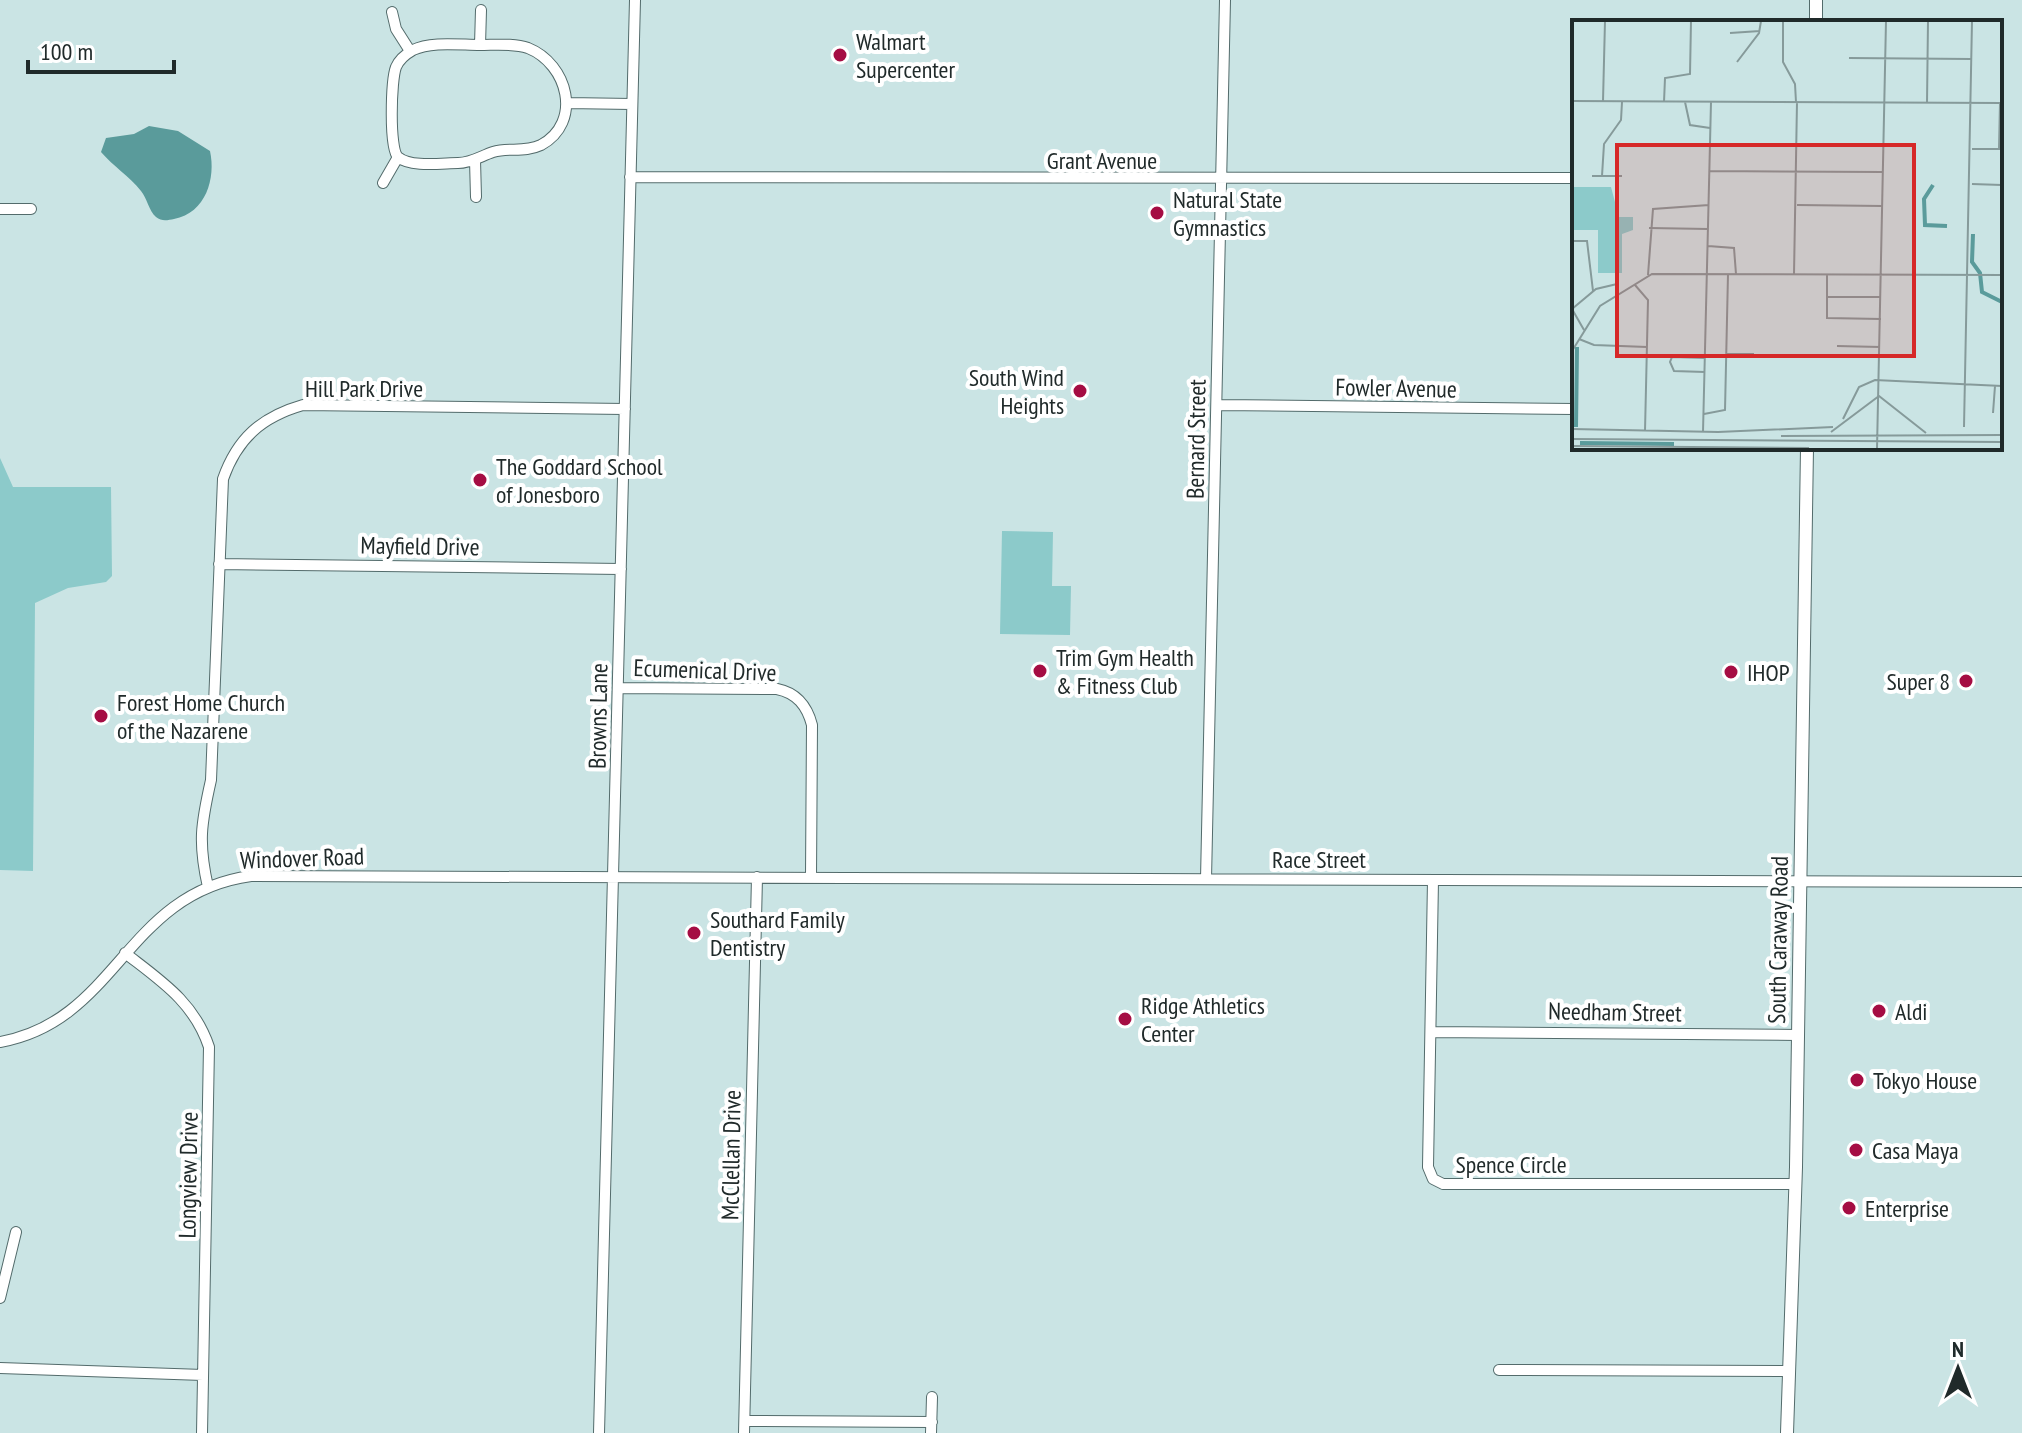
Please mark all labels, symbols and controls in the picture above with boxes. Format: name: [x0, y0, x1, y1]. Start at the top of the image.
inset map: [1572, 20, 2002, 450]
scale bar: [28, 24, 174, 74]
place label: Walmart Supercenter: [856, 26, 956, 85]
text: 100 m: [40, 36, 93, 67]
marker: Walmart Supercenter: [831, 46, 849, 64]
street label: Grant Avenue: [1047, 145, 1157, 176]
place label: Natural State Gymnastics: [1173, 184, 1282, 243]
marker: Natural State Gymnastics: [1148, 204, 1166, 222]
place label: South Wind Heights: [969, 362, 1064, 421]
street label: Fowler Avenue: [1335, 371, 1457, 405]
street label: Hill Park Drive: [305, 373, 423, 404]
street label: Bernard Street: [1179, 379, 1213, 499]
marker: South Wind Heights: [1071, 382, 1089, 400]
place label: The Goddard School of Jonesboro: [496, 451, 663, 510]
marker: The Goddard School of Jonesboro: [471, 471, 489, 489]
street label: Mayfield Drive: [360, 529, 480, 563]
place label: Trim Gym Health & Fitness Club: [1056, 642, 1194, 701]
street label: Ecumenical Drive: [633, 652, 777, 688]
place label: IHOP: [1747, 657, 1790, 688]
marker: Trim Gym Health & Fitness Club: [1031, 662, 1049, 680]
street label: Browns Lane: [582, 663, 614, 769]
marker: IHOP: [1722, 663, 1740, 681]
place label: Super 8: [1886, 666, 1950, 697]
marker: Super 8: [1957, 672, 1975, 690]
place label: Forest Home Church of the Nazarene: [117, 687, 285, 746]
marker: Forest Home Church of the Nazarene: [92, 707, 110, 725]
street label: Windover Road: [239, 840, 365, 876]
street label: Race Street: [1272, 844, 1366, 875]
street label: South Caraway Road: [1761, 856, 1795, 1024]
place label: Southard Family Dentistry: [710, 904, 845, 963]
marker: Southard Family Dentistry: [685, 924, 703, 942]
place label: Ridge Athletics Center: [1141, 990, 1265, 1049]
street label: Needham Street: [1548, 995, 1682, 1029]
place label: Aldi: [1895, 996, 1928, 1027]
marker: Aldi: [1870, 1002, 1888, 1020]
marker: Ridge Athletics Center: [1116, 1010, 1134, 1028]
place label: Tokyo House: [1873, 1065, 1977, 1096]
marker: Tokyo House: [1848, 1071, 1866, 1089]
street label: McClellan Drive: [714, 1090, 748, 1220]
street label: Longview Drive: [171, 1111, 205, 1239]
place label: Casa Maya: [1872, 1135, 1959, 1166]
marker: Casa Maya: [1847, 1141, 1865, 1159]
street label: Spence Circle: [1455, 1149, 1567, 1180]
place label: Enterprise: [1865, 1193, 1949, 1224]
marker: Enterprise: [1840, 1199, 1858, 1217]
north arrow: [1918, 1329, 1998, 1409]
text: N: [1952, 1335, 1964, 1363]

